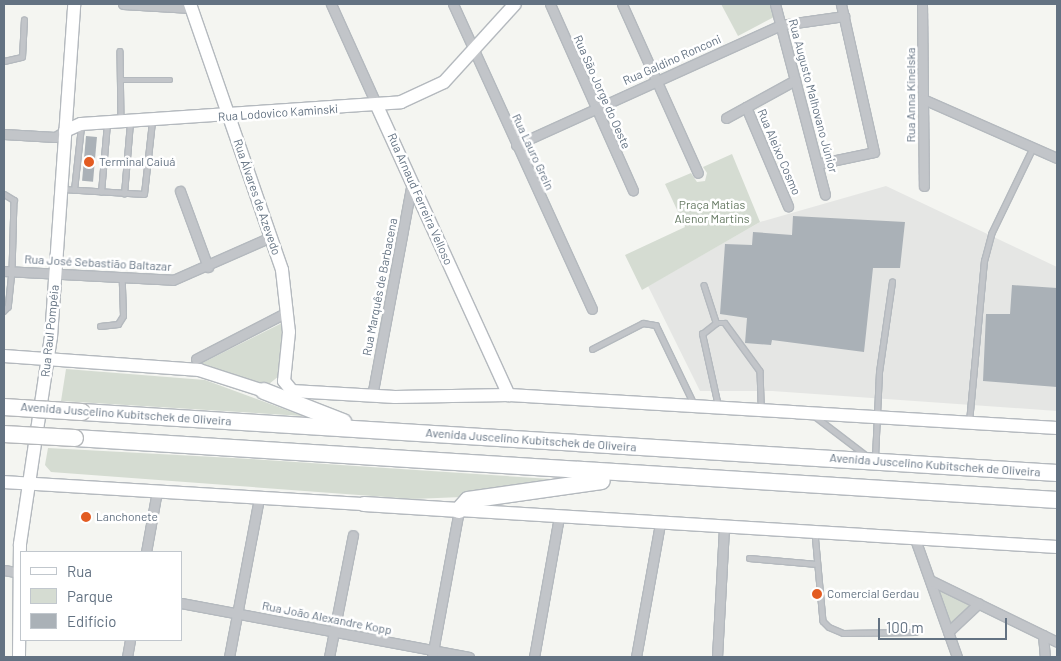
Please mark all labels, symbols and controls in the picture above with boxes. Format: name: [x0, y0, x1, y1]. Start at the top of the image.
street label: Rua Augusto Malhovano Júnior: [785, 17, 841, 175]
street label: Rua Galdino Ronconi: [621, 32, 723, 88]
street label: Rua São Jorge do Oeste: [570, 33, 634, 151]
street label: Rua Anna Kinelska: [904, 48, 918, 142]
street label: Rua Lodovico Kaminski: [218, 102, 338, 124]
street label: Rua Aleixo Cosmo: [754, 107, 804, 197]
street label: Rua Lauro Grein: [509, 112, 557, 192]
street label: Rua Arnaud Ferreira Velloso: [384, 131, 456, 267]
street label: Rua Álvares de Azevedo: [230, 137, 284, 257]
place label: Terminal Caiuá: [99, 155, 175, 169]
marker: Terminal Caiuá: [83, 156, 95, 168]
park label: Praça Matias Alenor Martins: [674, 198, 750, 226]
street label: Rua Marquês de Barbacena: [360, 217, 400, 357]
street label: Rua José Sebastião Baltazar: [24, 252, 172, 274]
street label: Rua Raul Pompéia: [38, 284, 62, 378]
street label: Avenida Juscelino Kubitschek de Oliveira: [20, 399, 232, 429]
street label: Avenida Juscelino Kubitschek de Oliveira: [425, 425, 637, 455]
street label: Avenida Juscelino Kubitschek de Oliveira: [829, 450, 1041, 480]
place label: Lanchonete: [96, 510, 158, 524]
marker: Lanchonete: [80, 511, 92, 523]
legend: [20, 551, 182, 641]
text: Rua: [67, 562, 92, 580]
text: Parque: [67, 587, 113, 605]
place label: Comercial Gerdau: [827, 587, 919, 601]
marker: Comercial Gerdau: [811, 588, 823, 600]
street label: Rua João Alexandre Kopp: [261, 598, 393, 638]
scale bar: [881, 608, 1010, 640]
text: Edifício: [67, 612, 116, 630]
text: 100 m: [886, 618, 924, 636]

